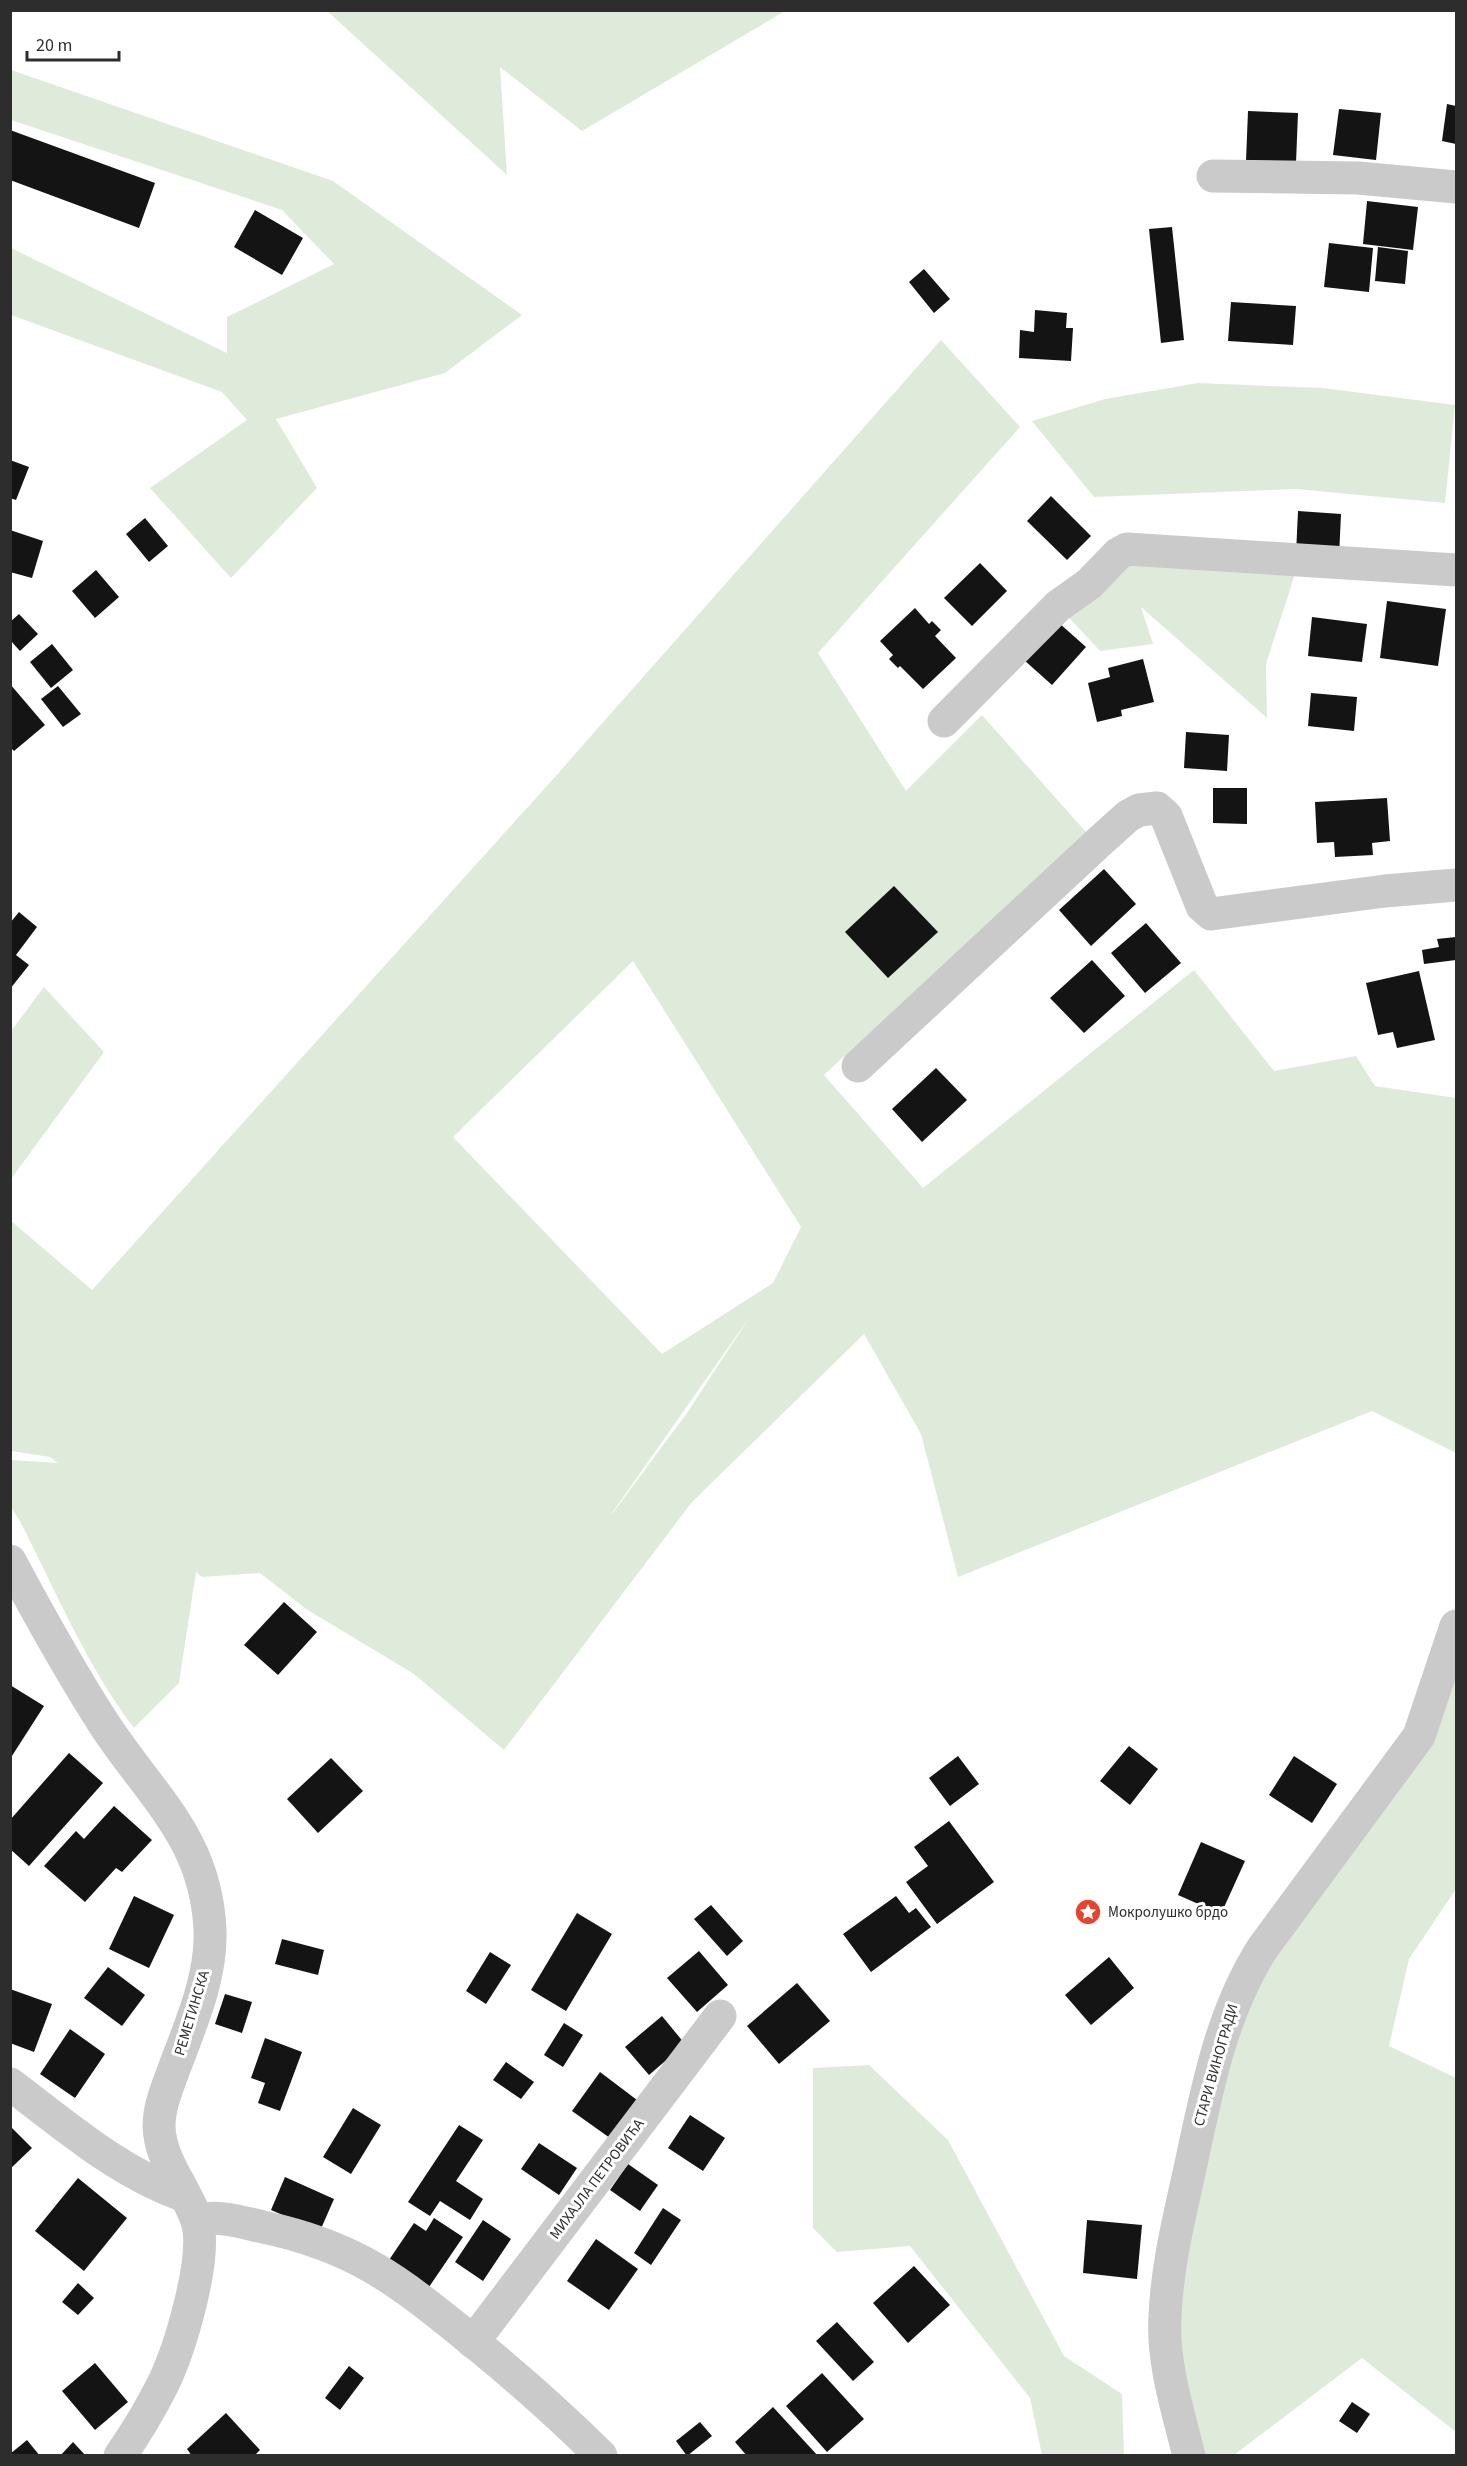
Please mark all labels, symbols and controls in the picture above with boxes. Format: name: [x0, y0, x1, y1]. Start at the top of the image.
scale bar: [27, 24, 118, 62]
text: 20 m: [36, 33, 72, 58]
place icon: Мокролушко брдо: [1073, 1897, 1103, 1927]
place label: Мокролушко брдо: [1108, 1902, 1228, 1923]
street label: РЕМЕТИНСКА: [169, 1967, 215, 2058]
street label: СТАРИ ВИНОГРАДИ: [1188, 2001, 1244, 2129]
street label: МИХАЈЛА ПЕТРОВИЋА: [545, 2114, 650, 2244]

